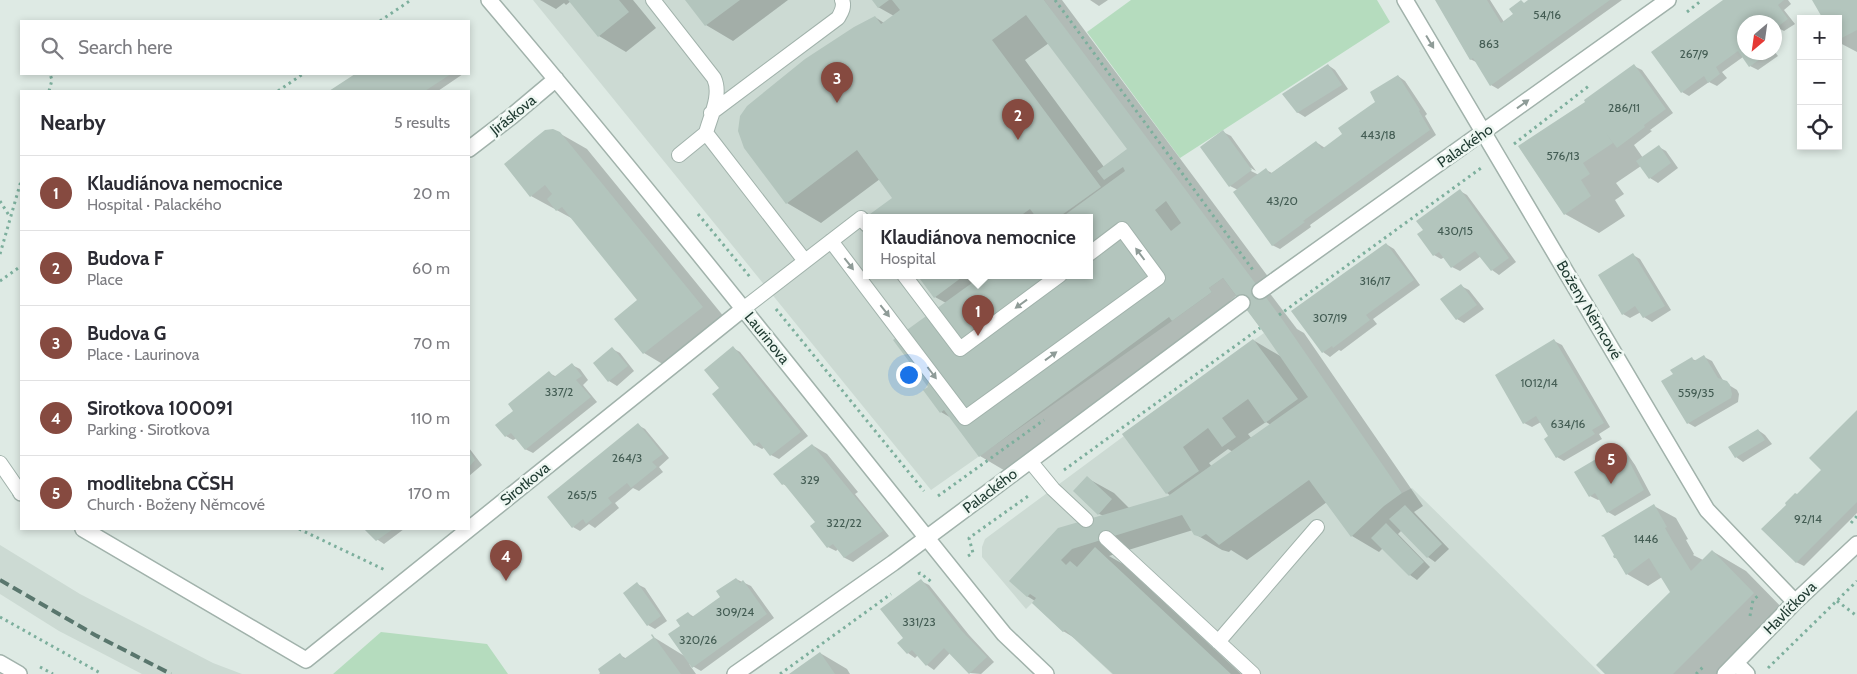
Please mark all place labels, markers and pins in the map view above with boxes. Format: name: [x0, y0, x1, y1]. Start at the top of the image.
pin: 3: [821, 62, 853, 103]
pin: 2: [1002, 99, 1034, 140]
pin: 1: [962, 295, 994, 336]
pin: 5: [1595, 443, 1627, 484]
pin: 4: [490, 540, 522, 581]

